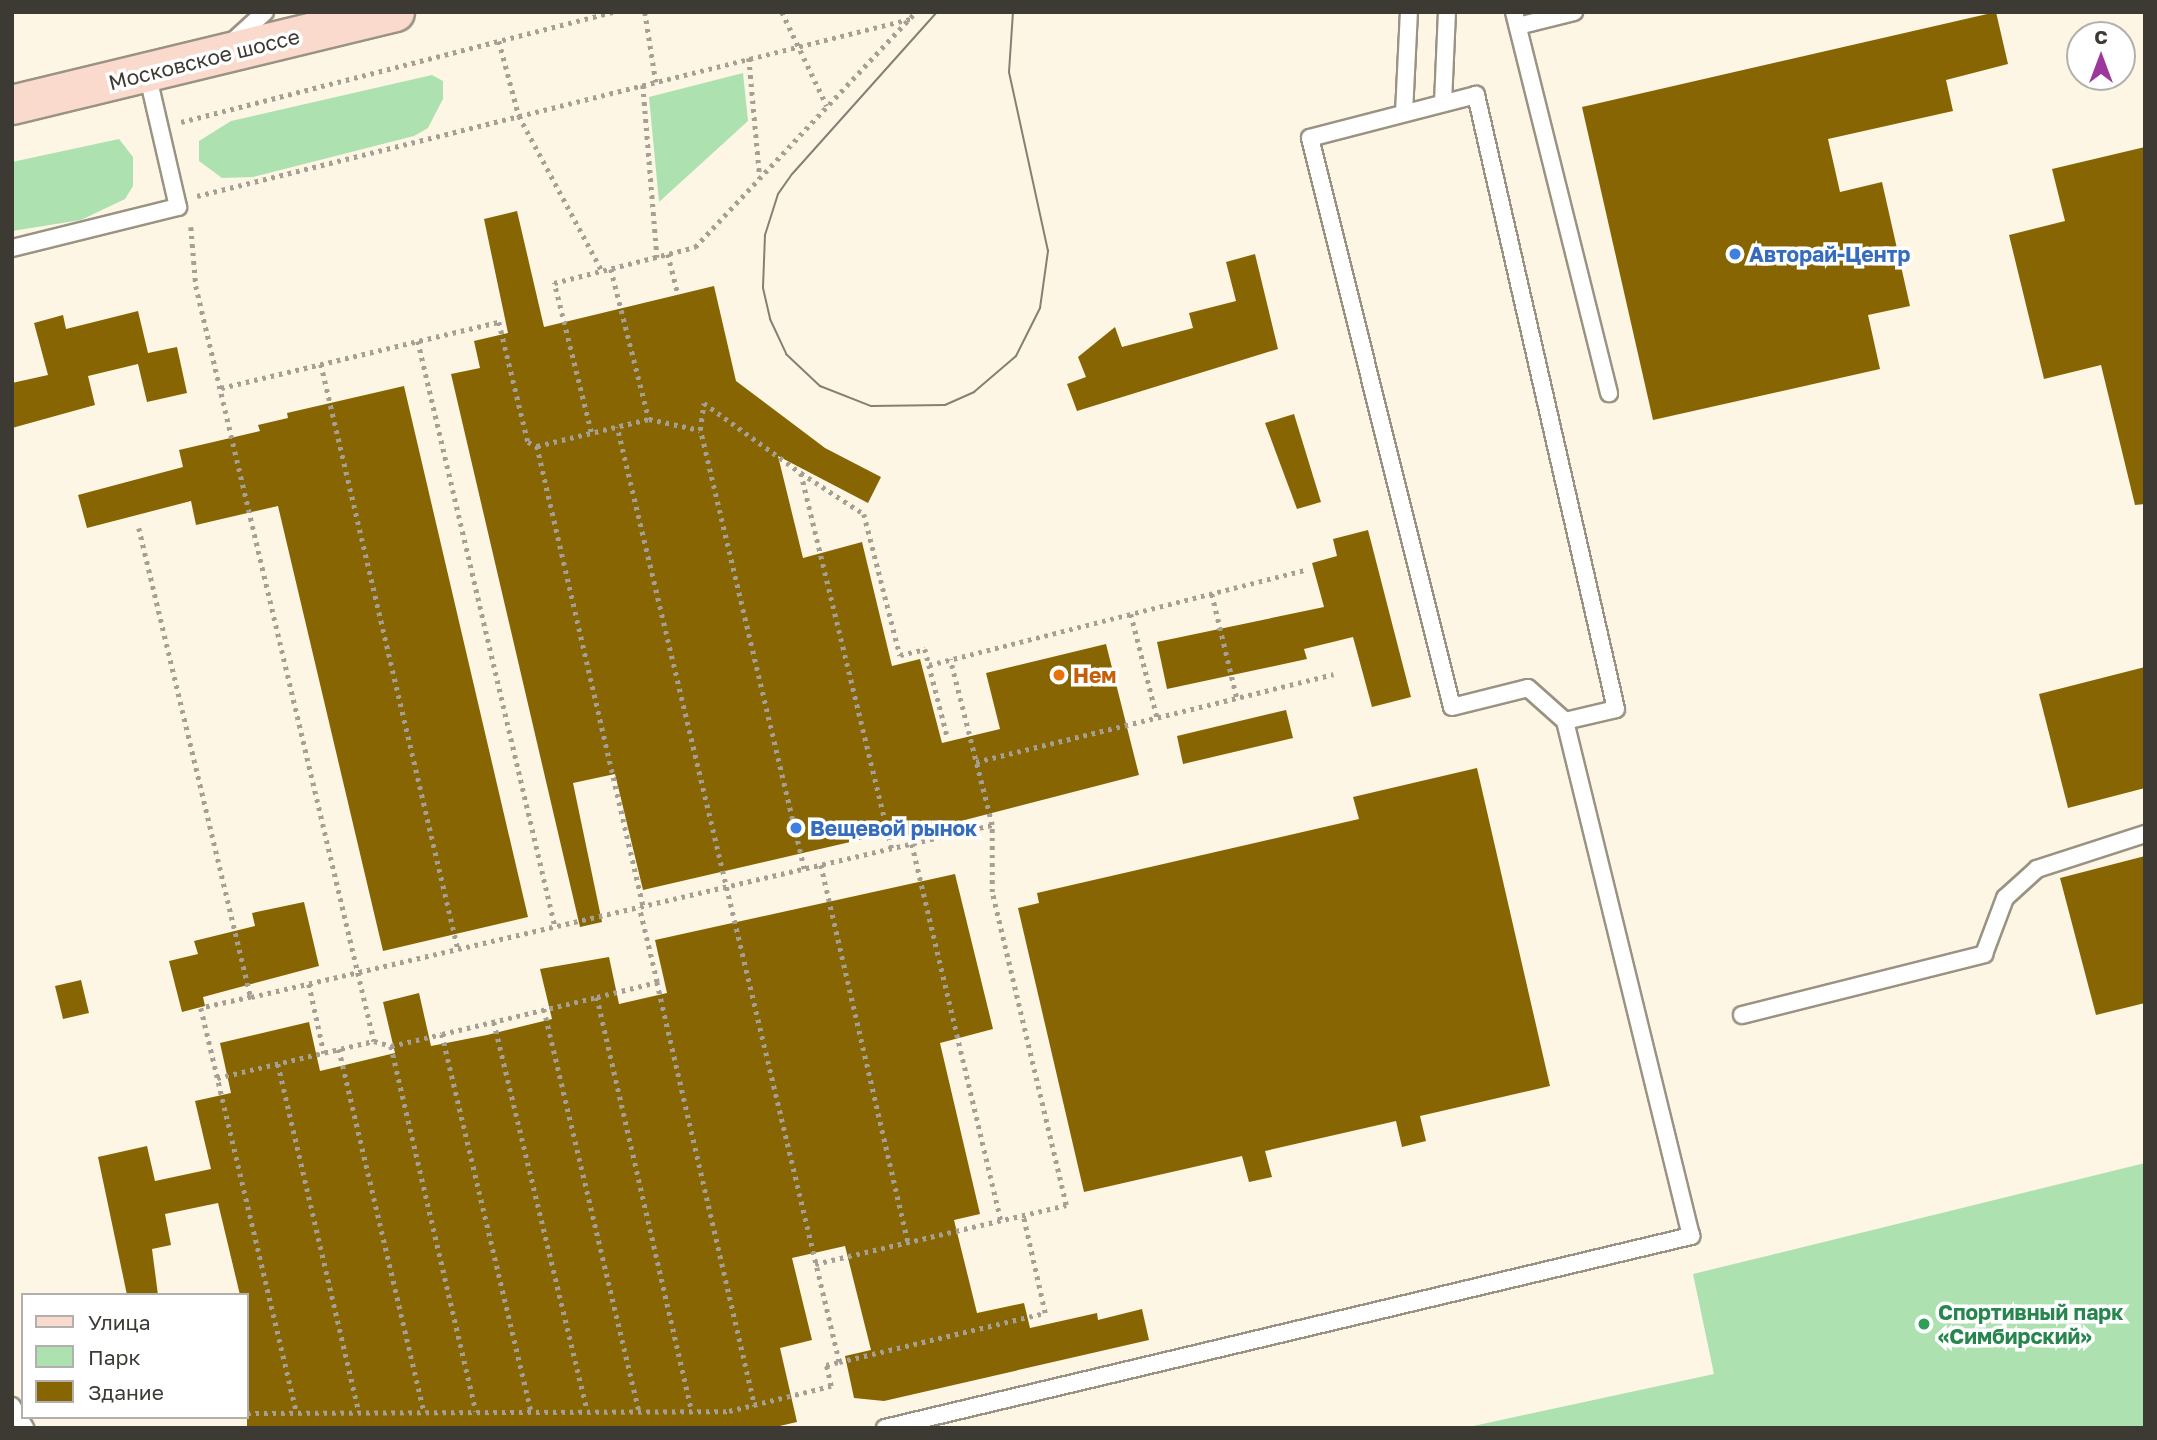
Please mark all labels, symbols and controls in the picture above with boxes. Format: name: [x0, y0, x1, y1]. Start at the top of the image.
north arrow: [2066, 21, 2136, 91]
street label: Московское шоссе: [106, 23, 302, 95]
text: С: [2094, 25, 2108, 48]
place label: Авторай-Центр: [1749, 241, 1910, 267]
marker: Авторай-Центр: [1727, 246, 1743, 262]
place label: Нем: [1073, 662, 1116, 688]
marker: Нем: [1051, 667, 1067, 683]
place label: Вещевой рынок: [810, 815, 977, 841]
marker: Вещевой рынок: [788, 820, 804, 836]
legend: [21, 1293, 248, 1419]
place label: Спортивный парк «Симбирский»: [1938, 1299, 2123, 1349]
text: Улица: [88, 1309, 151, 1335]
marker: Спортивный парк «Симбирский»: [1916, 1316, 1932, 1332]
text: Парк: [88, 1344, 141, 1370]
text: Здание: [88, 1379, 164, 1405]

